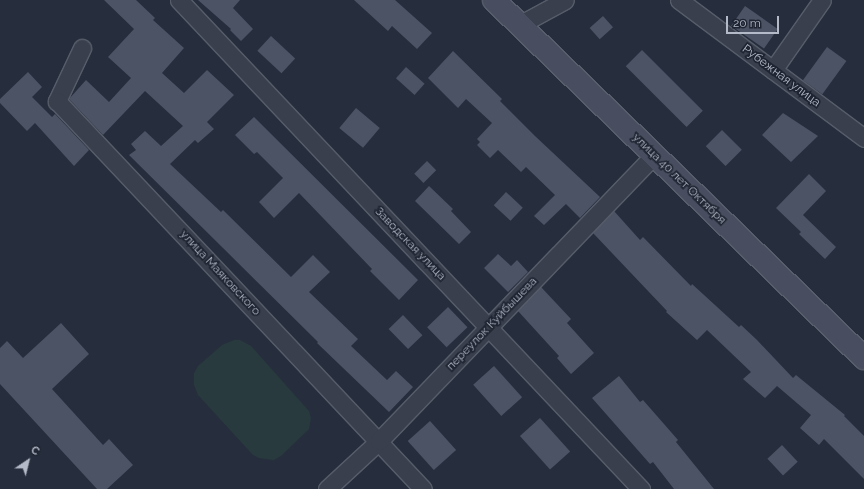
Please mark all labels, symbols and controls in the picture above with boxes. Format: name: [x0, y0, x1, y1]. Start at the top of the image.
scale bar: [728, 8, 781, 34]
text: 20 m: [733, 16, 761, 30]
street label: Рубежная улица: [739, 42, 823, 110]
street label: улица 40 лет Октября: [629, 131, 729, 227]
street label: Заводская улица: [371, 204, 449, 284]
street label: улица Маяковского: [177, 227, 263, 319]
street label: переулок Куйбышева: [444, 274, 540, 374]
north arrow: [8, 441, 48, 481]
text: С: [28, 443, 42, 458]

